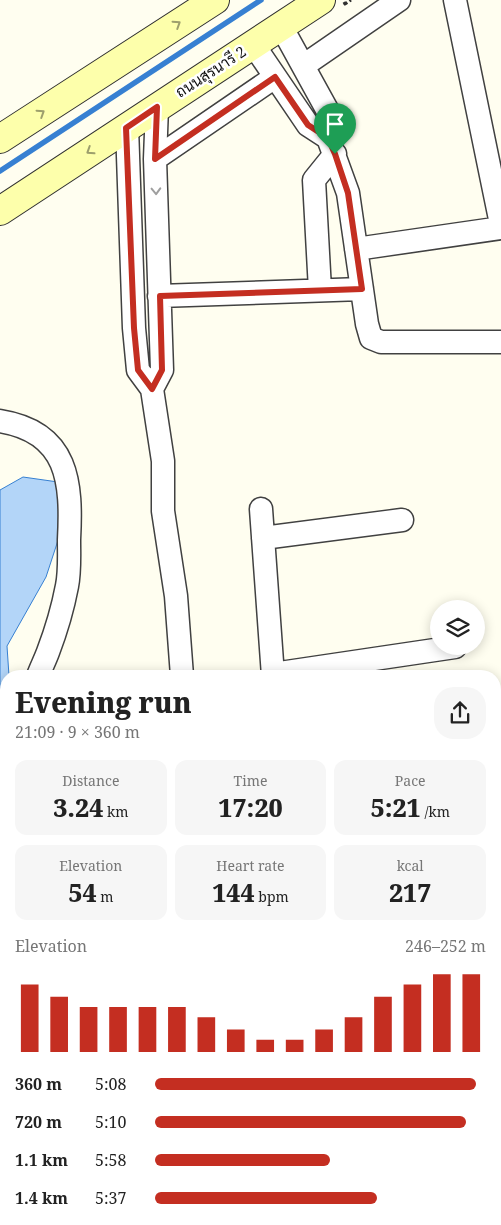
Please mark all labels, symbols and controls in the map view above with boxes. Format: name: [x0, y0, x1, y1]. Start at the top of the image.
one-way arrow: [172, 21, 181, 30]
street label: ถนนสุรนารี 2: [171, 41, 251, 103]
pin: [314, 103, 356, 154]
one-way arrow: [36, 109, 45, 119]
icon: arrive: [321, 110, 349, 138]
one-way arrow: [86, 145, 95, 155]
one-way arrow: [151, 188, 161, 195]
map controls: [430, 600, 485, 655]
button: layers: [430, 600, 485, 655]
text: Evening run: [15, 683, 192, 721]
button: share: [434, 687, 486, 739]
text: 21:09 · 9 × 360 m: [15, 721, 140, 743]
text: Distance: [62, 771, 119, 790]
text: Time: [234, 771, 267, 790]
text: Pace: [395, 771, 426, 790]
text: 3.24: [53, 790, 103, 824]
text: 17:20: [218, 790, 283, 824]
text: 5:21: [370, 790, 421, 824]
text: km: [103, 802, 129, 821]
text: /km: [421, 802, 450, 821]
text: Elevation: [59, 856, 122, 875]
text: Heart rate: [216, 856, 285, 875]
text: kcal: [397, 856, 424, 875]
text: 54: [68, 875, 97, 909]
text: 144: [212, 875, 255, 909]
text: 217: [389, 875, 431, 909]
text: m: [97, 887, 113, 906]
text: bpm: [255, 887, 289, 906]
text: Elevation: [15, 935, 87, 957]
text: 246–252 m: [405, 935, 486, 957]
text: 360 m: [15, 1073, 62, 1095]
text: 5:08: [95, 1073, 126, 1095]
text: 720 m: [15, 1111, 62, 1133]
text: 5:10: [95, 1111, 126, 1133]
text: 1.1 km: [15, 1149, 68, 1171]
text: 5:58: [95, 1149, 126, 1171]
text: 1.4 km: [15, 1187, 68, 1209]
text: 5:37: [95, 1187, 126, 1209]

